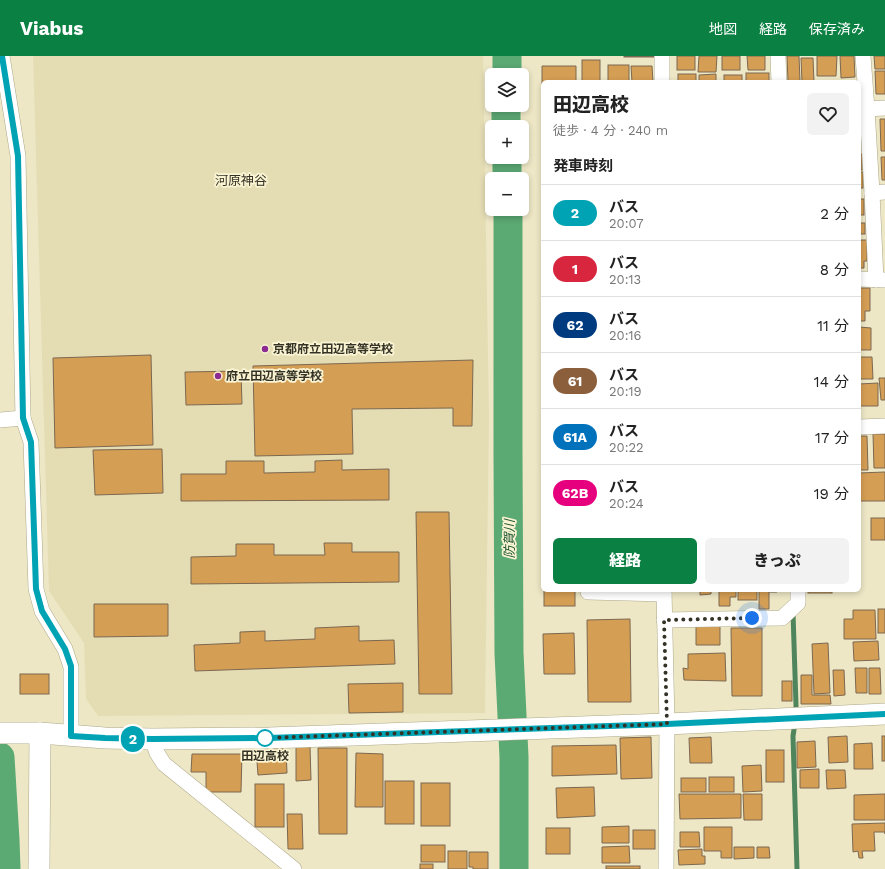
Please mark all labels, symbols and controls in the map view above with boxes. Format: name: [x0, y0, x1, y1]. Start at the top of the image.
text: Viabus: [20, 17, 83, 40]
text: 地図: [709, 21, 737, 37]
text: 経路: [759, 21, 787, 37]
text: 保存済み: [809, 21, 865, 37]
map controls: [485, 68, 529, 216]
button: layers: [485, 68, 529, 112]
text: 田辺高校: [553, 93, 629, 116]
button: heart: [807, 93, 849, 135]
button: +: [485, 120, 529, 164]
text: 徒歩 · 4 分 · 240 m: [553, 123, 668, 138]
text: 発車時刻: [553, 157, 613, 175]
button: −: [485, 172, 529, 216]
district label: 河原神谷: [215, 173, 267, 188]
text: バス: [609, 198, 639, 216]
text: 2: [571, 205, 579, 221]
text: 2 分: [820, 205, 849, 223]
text: 20:07: [609, 216, 644, 231]
text: バス: [609, 254, 639, 272]
text: 1: [572, 261, 578, 277]
text: 8 分: [820, 261, 849, 279]
text: 20:13: [609, 272, 641, 287]
text: バス: [609, 310, 639, 328]
text: 62: [567, 317, 583, 333]
text: 11 分: [817, 317, 849, 335]
text: 20:16: [609, 328, 642, 343]
place label: 京都府立田辺高等学校: [273, 342, 393, 356]
marker: 京都府立田辺高等学校: [260, 344, 270, 354]
text: バス: [609, 366, 639, 384]
place label: 府立田辺高等学校: [226, 369, 322, 383]
marker: 府立田辺高等学校: [213, 371, 223, 381]
text: 61: [568, 373, 582, 389]
text: 14 分: [814, 373, 849, 391]
text: 20:19: [609, 384, 642, 399]
text: バス: [609, 422, 639, 440]
text: 61A: [563, 429, 587, 445]
text: 17 分: [815, 429, 849, 447]
text: 20:22: [609, 440, 644, 455]
text: バス: [609, 478, 639, 496]
text: 62B: [562, 485, 588, 501]
text: 19 分: [814, 485, 849, 503]
text: 20:24: [609, 496, 644, 511]
water label: 防賀川: [502, 518, 517, 559]
button: 経路: [553, 538, 697, 584]
button: きっぷ: [705, 538, 849, 584]
your location: [742, 608, 762, 628]
line badge: 2: [120, 726, 146, 752]
marker: 田辺高校: [256, 729, 274, 747]
text: 2: [129, 731, 137, 747]
place label: 田辺高校: [241, 749, 289, 763]

